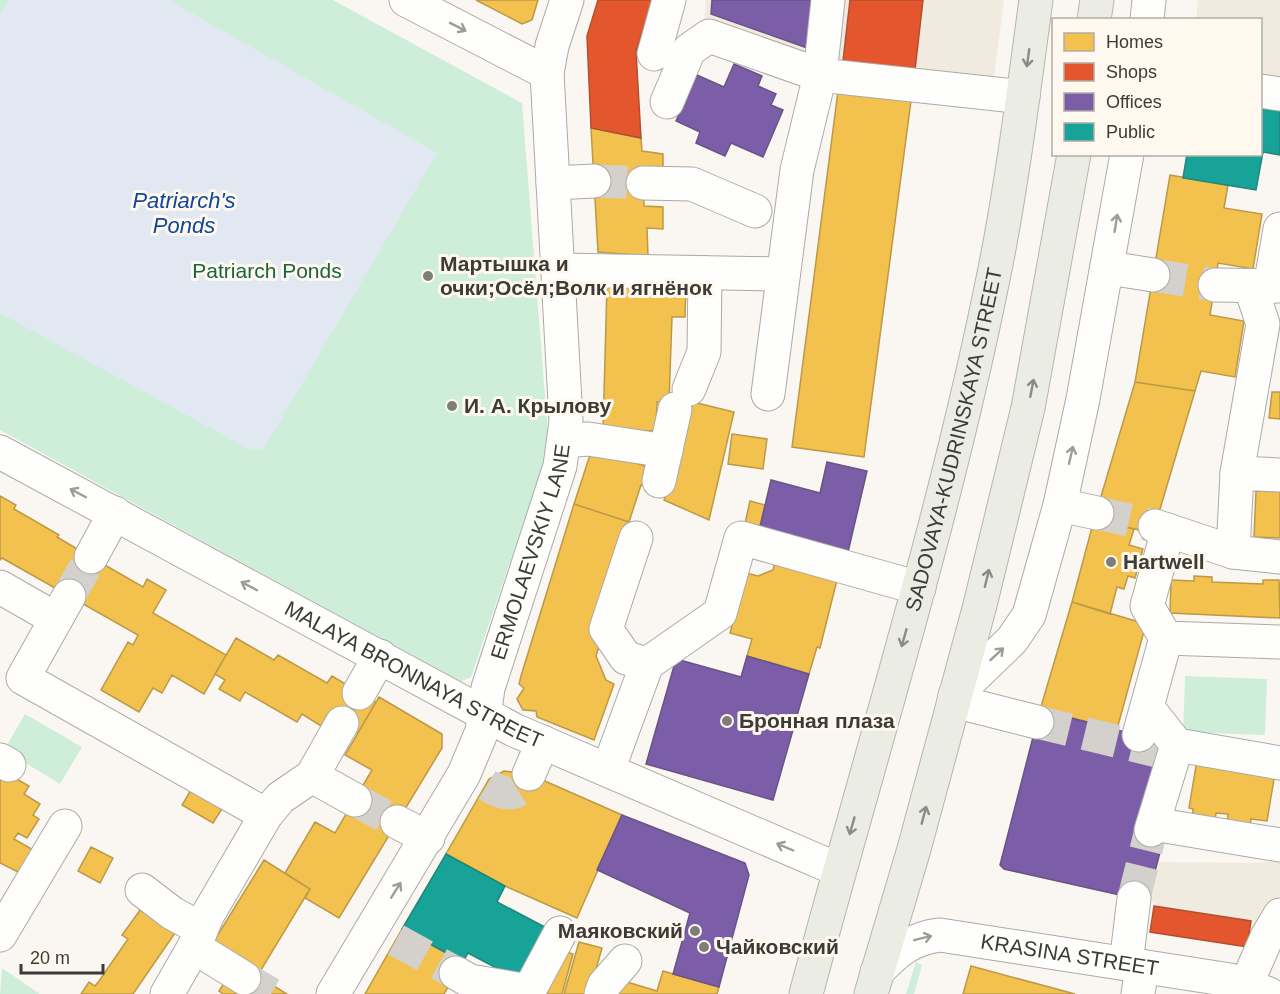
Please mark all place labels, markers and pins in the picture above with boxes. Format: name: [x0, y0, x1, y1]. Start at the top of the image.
place label: Мартышка и очки;Осёл;Волк и ягнёнок: [440, 252, 713, 299]
marker: Мартышка и очки;Осёл;Волк и ягнёнок: [421, 269, 435, 283]
place label: И. А. Крылову: [464, 394, 611, 417]
marker: И. А. Крылову: [445, 399, 459, 413]
place label: Hartwell: [1123, 550, 1205, 573]
marker: Hartwell: [1104, 555, 1118, 569]
place label: Бронная плаза: [739, 709, 895, 732]
marker: Бронная плаза: [720, 714, 734, 728]
place label: Маяковский: [558, 919, 683, 942]
marker: Маяковский: [688, 924, 702, 938]
place label: Чайковский: [716, 935, 839, 958]
marker: Чайковский: [697, 940, 711, 954]

